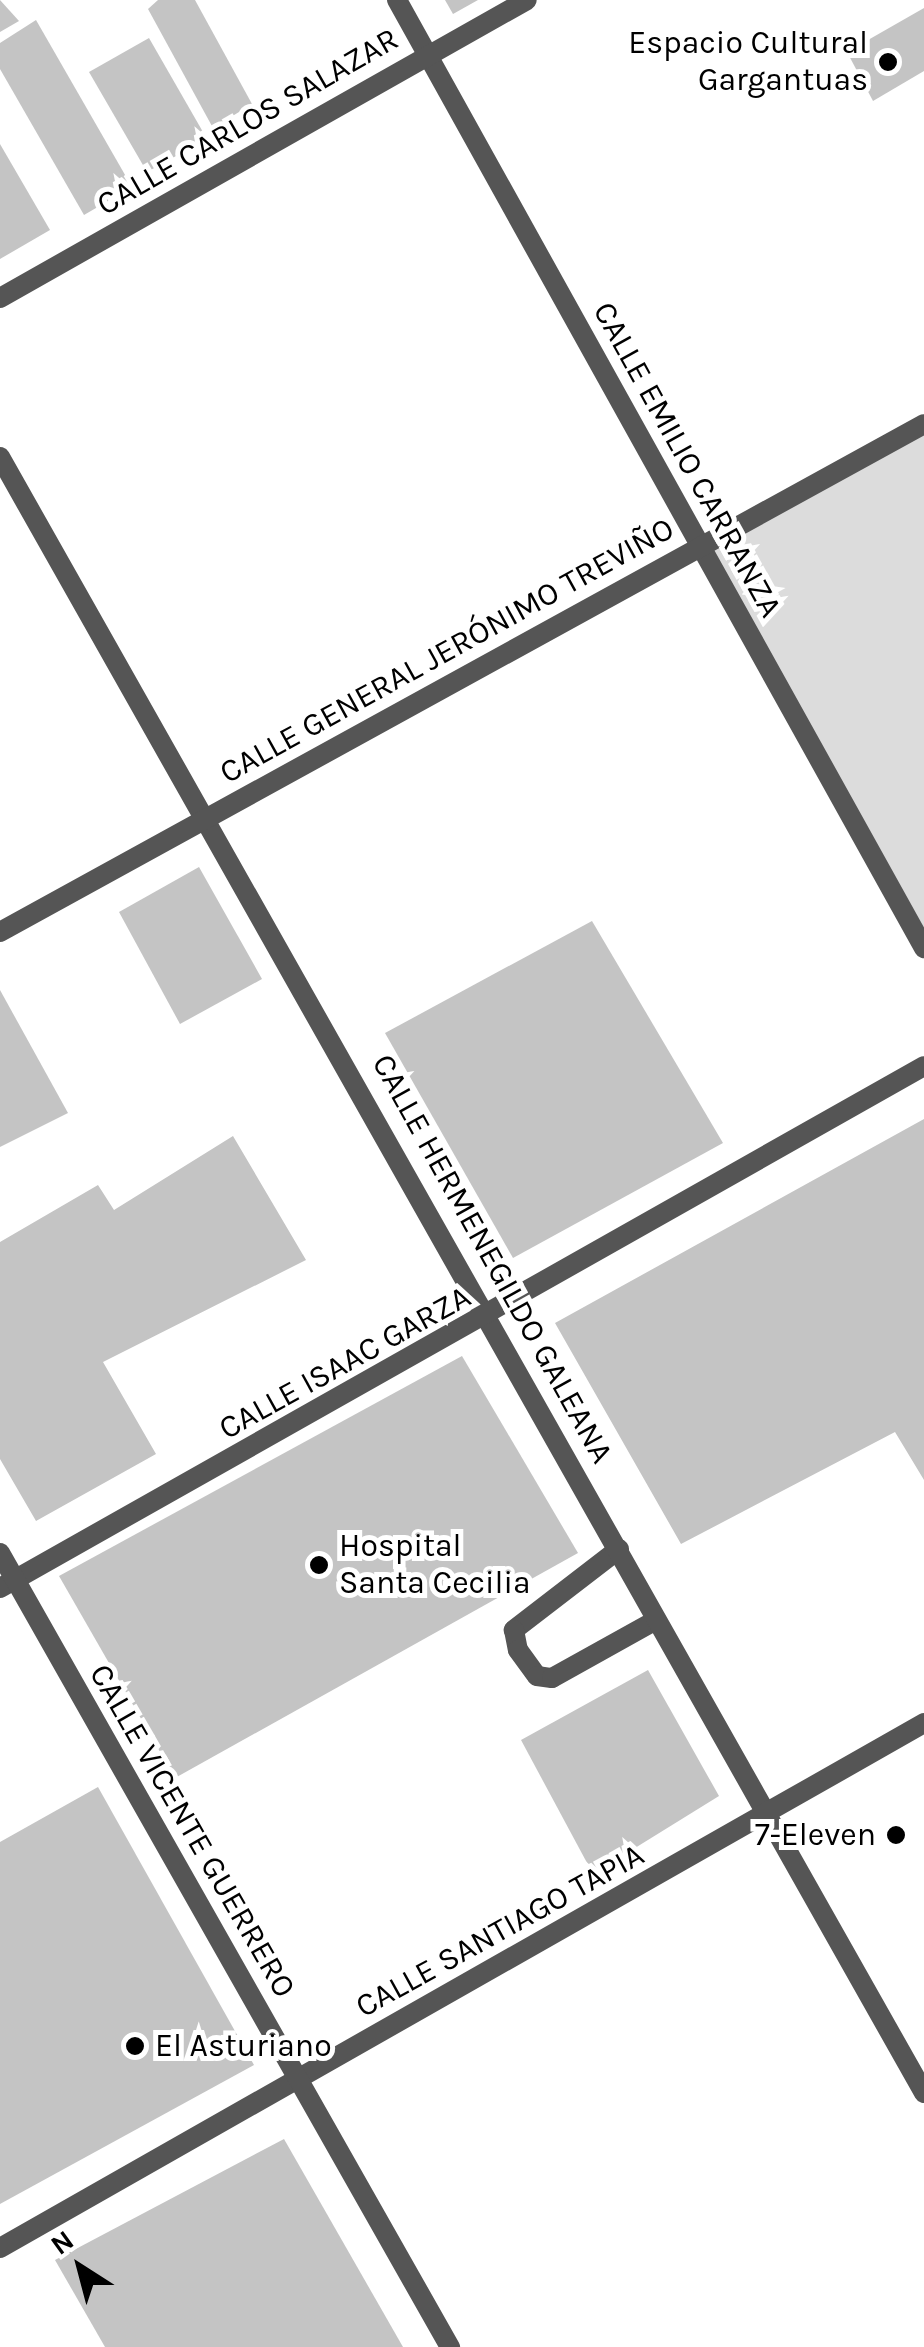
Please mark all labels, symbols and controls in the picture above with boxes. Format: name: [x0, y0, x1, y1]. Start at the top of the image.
street label: CALLE CARLOS SALAZAR: [90, 20, 406, 224]
place label: Espacio Cultural Gargantuas: [628, 25, 868, 100]
marker: Espacio Cultural Gargantuas: [877, 51, 899, 73]
street label: CALLE EMILIO CARRANZA: [584, 296, 790, 624]
street label: CALLE GENERAL JERÓNIMO TREVIÑO: [213, 510, 681, 792]
street label: CALLE HERMENEGILDO GALEANA: [363, 1048, 621, 1470]
street label: CALLE ISAAC GARZA: [213, 1278, 477, 1448]
place label: Hospital Santa Cecilia: [339, 1528, 531, 1603]
marker: Hospital Santa Cecilia: [308, 1554, 330, 1576]
street label: CALLE VICENTE GUERRERO: [81, 1658, 303, 2004]
place label: 7-Eleven: [755, 1816, 876, 1854]
marker: 7-Eleven: [885, 1824, 907, 1846]
street label: CALLE SANTIAGO TAPIA: [349, 1836, 651, 2026]
place label: El Asturiano: [155, 2027, 332, 2065]
marker: El Asturiano: [124, 2035, 146, 2057]
north arrow: [30, 2217, 130, 2317]
text: N: [44, 2223, 80, 2262]

